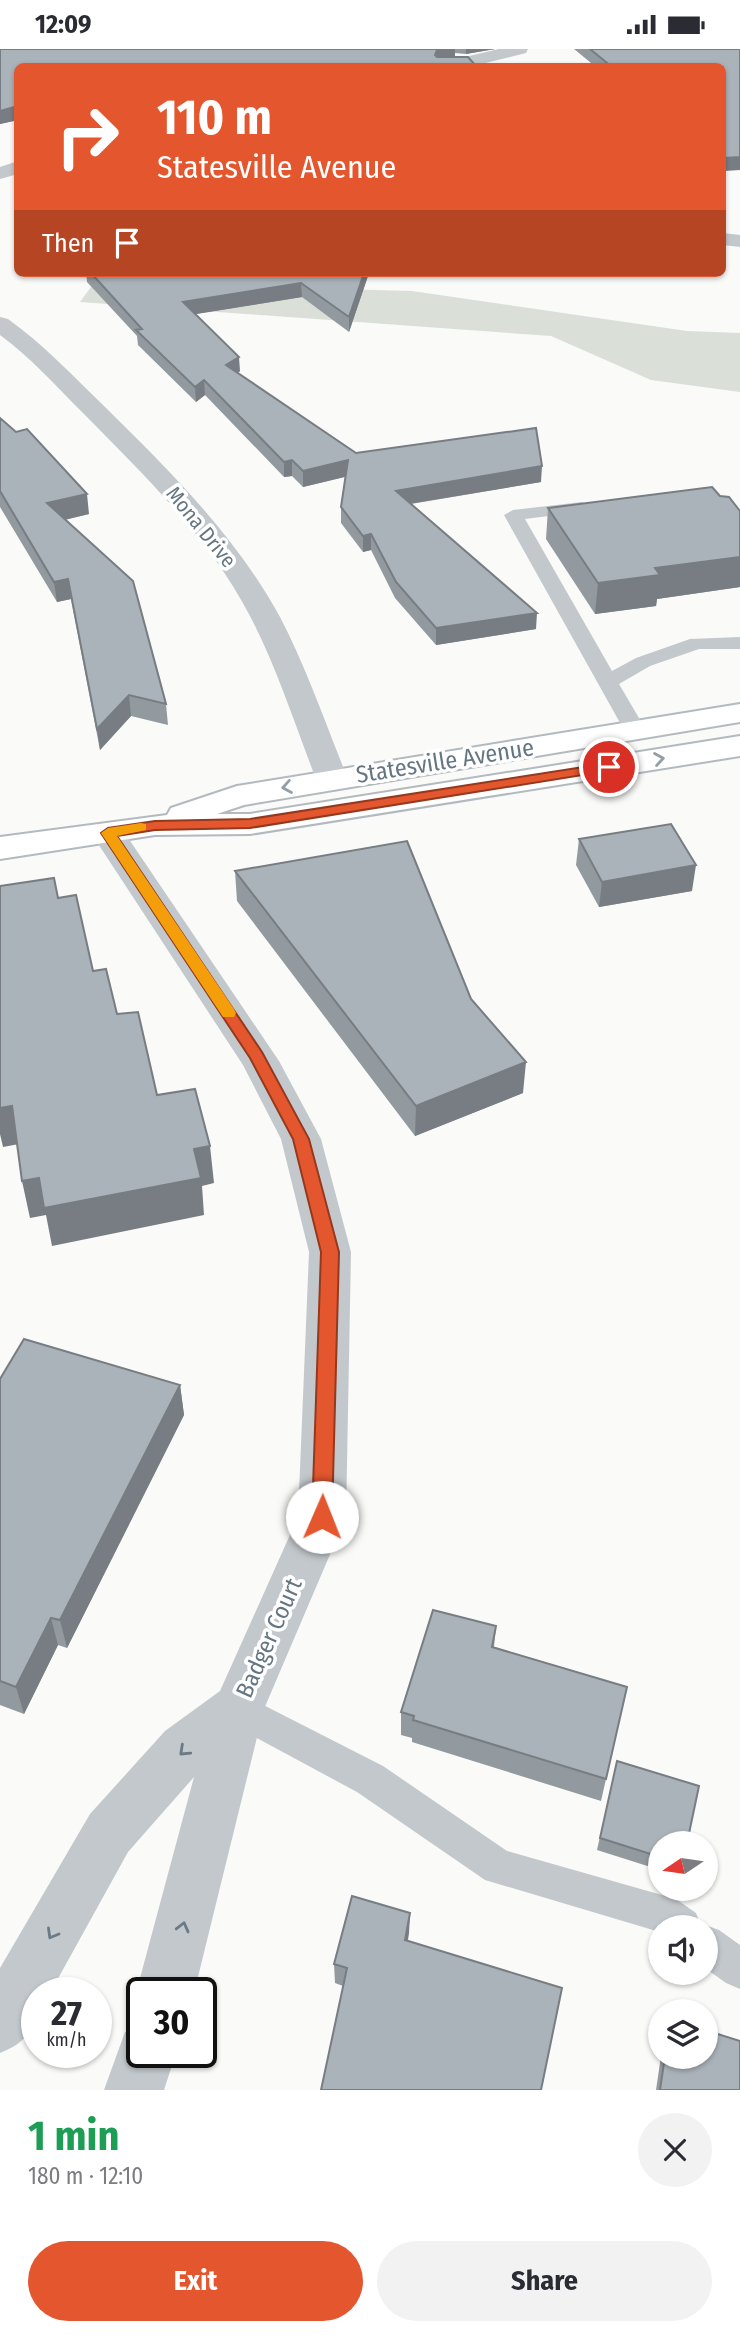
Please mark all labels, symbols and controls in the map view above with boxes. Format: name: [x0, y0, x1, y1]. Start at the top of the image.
text: 12:09: [35, 9, 91, 40]
text: 110 m: [157, 88, 272, 147]
icon: right: [42, 91, 133, 182]
text: Statesville Avenue: [157, 148, 396, 186]
icon: arrive: [108, 224, 146, 262]
text: Then: [42, 228, 94, 259]
street label: Mona Drive: [160, 481, 242, 573]
street label: Statesville Avenue: [354, 733, 536, 789]
pin: [579, 737, 639, 797]
icon: arrive: [590, 748, 628, 786]
one-way arrow: [653, 752, 665, 767]
one-way arrow: [281, 779, 293, 794]
position arrow: [285, 1480, 359, 1554]
street label: Badger Court: [230, 1574, 308, 1702]
one-way arrow: [179, 1742, 192, 1755]
north arrow: [648, 1831, 718, 1901]
map controls: [648, 1831, 718, 2069]
button: sound: [648, 1915, 718, 1985]
one-way arrow: [175, 1922, 189, 1934]
one-way arrow: [47, 1926, 60, 1939]
speed limit sign: 30: [126, 1977, 217, 2068]
text: 27: [51, 1992, 82, 2034]
button: layers: [648, 1999, 718, 2069]
text: km/h: [46, 2029, 87, 2051]
text: 1 min: [28, 2111, 119, 2161]
button: close: [638, 2113, 712, 2187]
text: 180 m · 12:10: [28, 2162, 143, 2190]
button: Exit: [28, 2241, 363, 2321]
button: Share: [377, 2241, 712, 2321]

